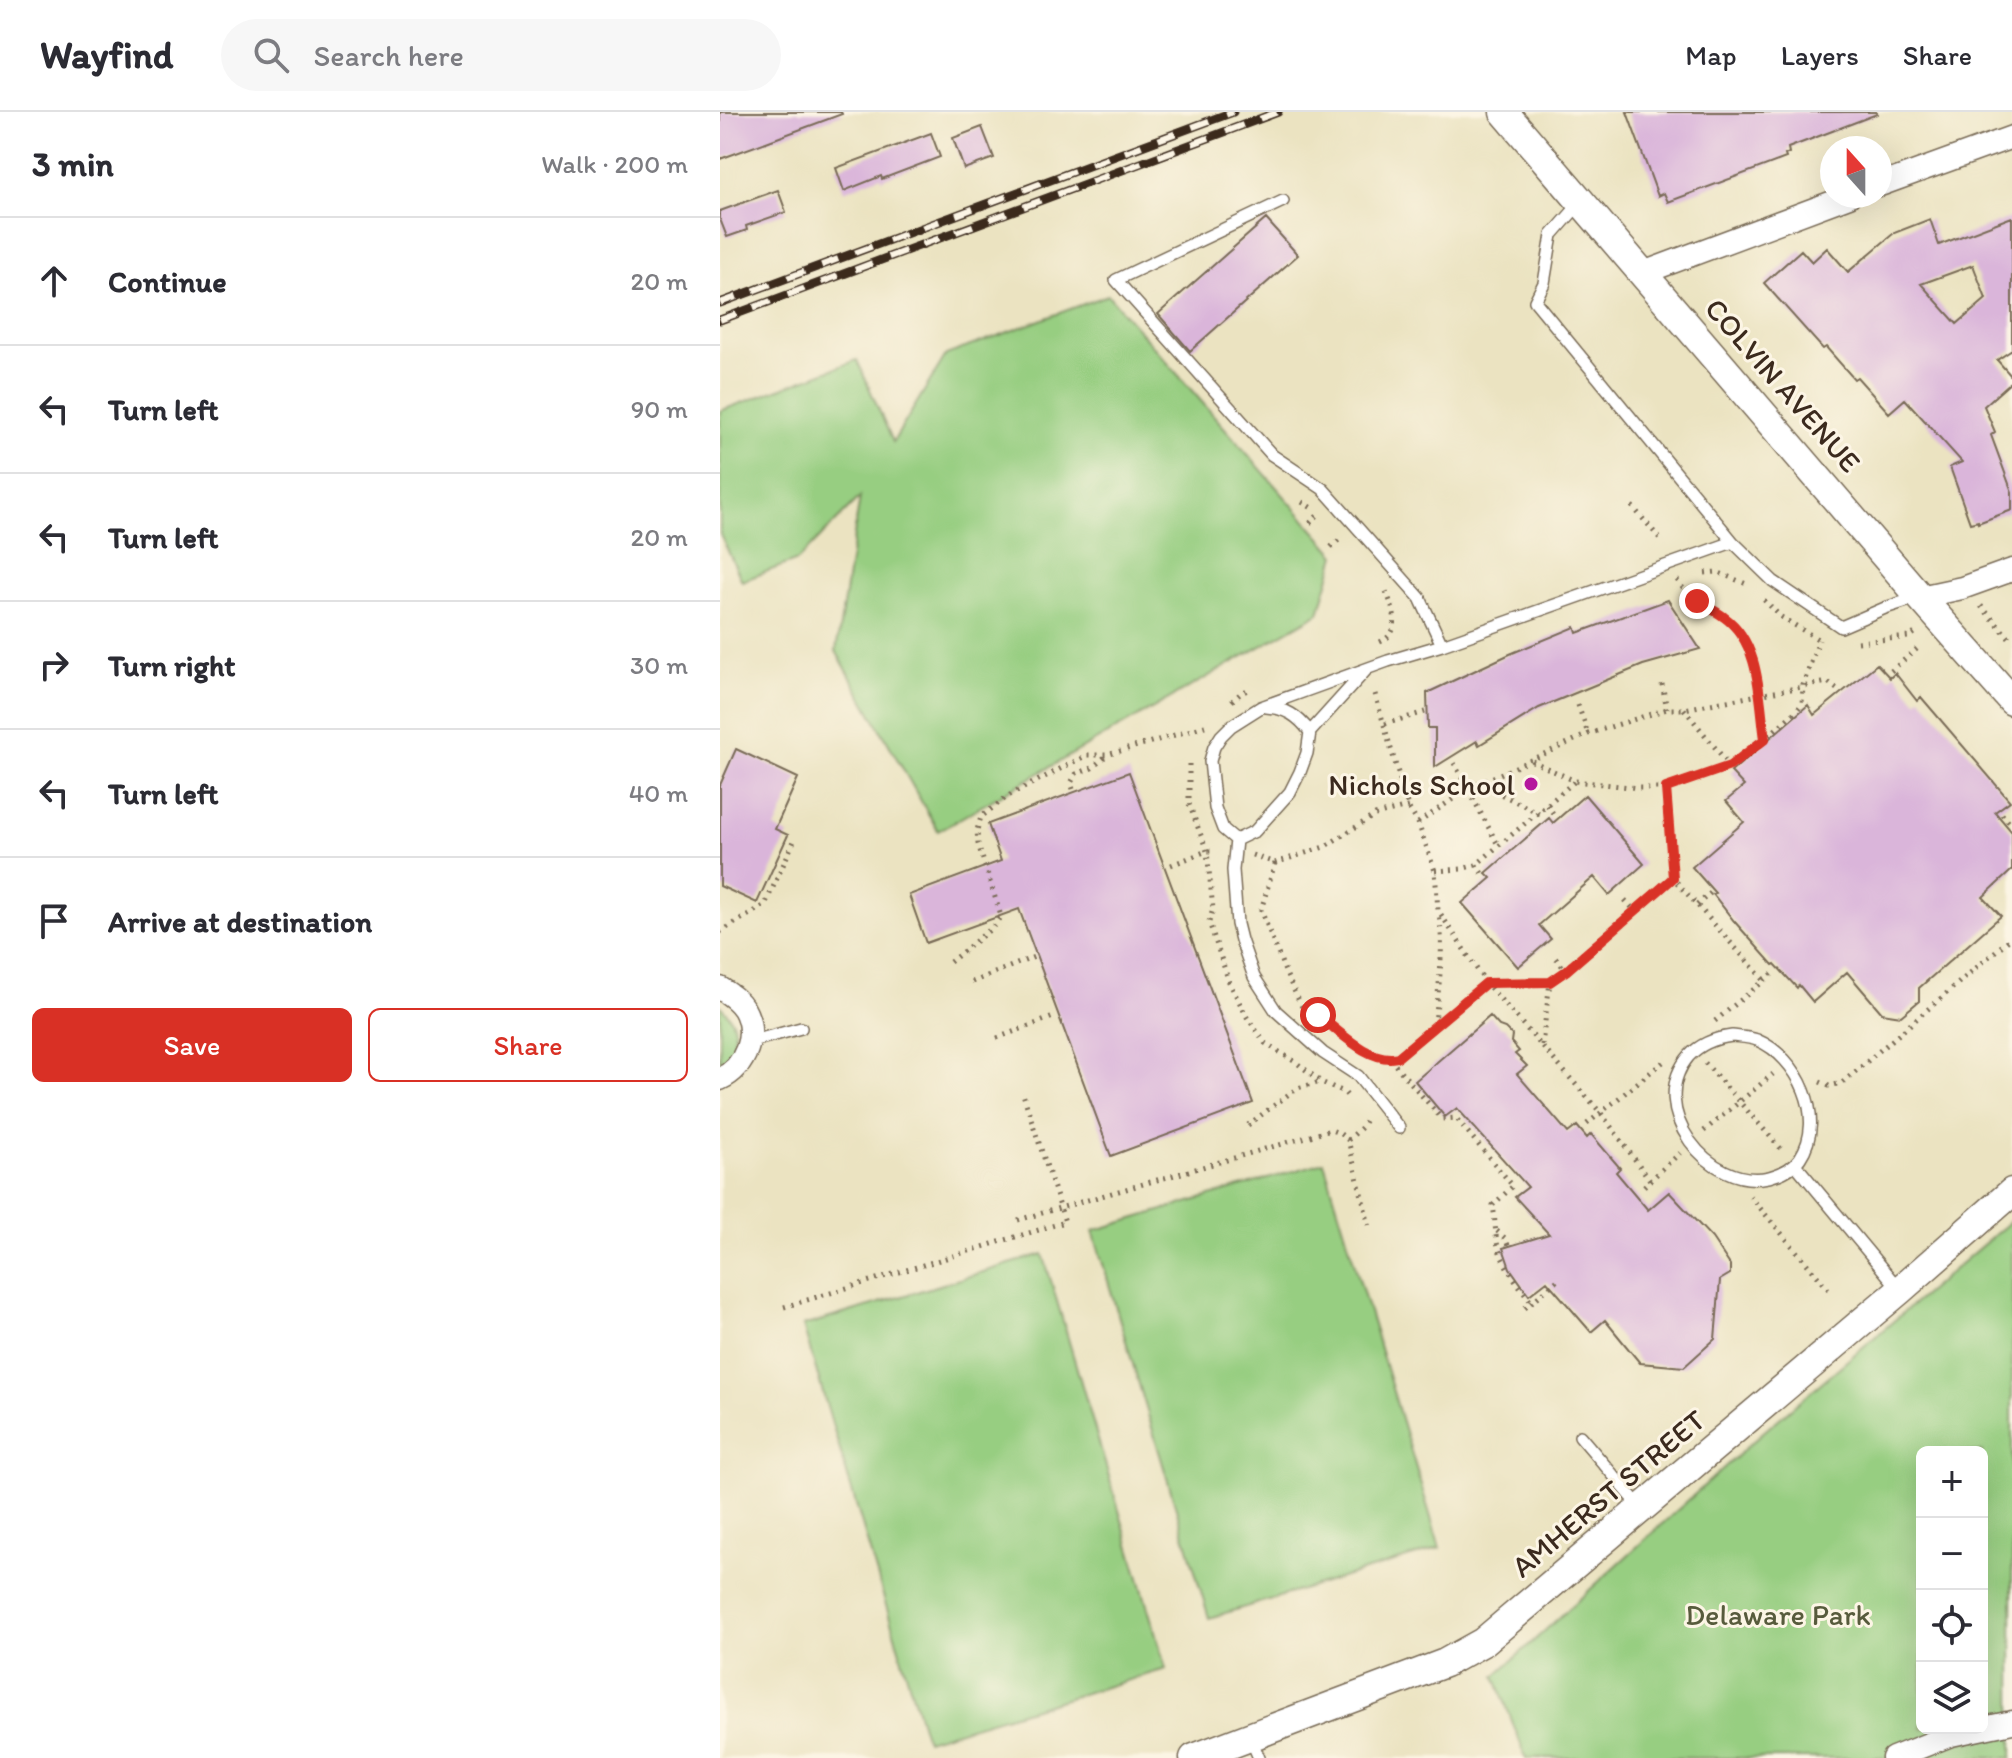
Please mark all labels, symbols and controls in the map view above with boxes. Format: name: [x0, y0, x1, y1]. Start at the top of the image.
search box: [221, 19, 781, 91]
text: Wayfind: [40, 32, 173, 78]
icon: search: [249, 33, 293, 77]
text: Search here: [313, 37, 464, 74]
text: Map: [1685, 38, 1737, 72]
text: Layers: [1781, 38, 1859, 72]
text: Share: [1903, 38, 1972, 72]
north arrow: [1820, 136, 1892, 208]
text: 3 min: [32, 144, 114, 185]
text: Walk · 200 m: [541, 148, 688, 180]
icon: ahead: [32, 259, 76, 303]
text: Continue: [108, 263, 227, 300]
text: 20 m: [631, 265, 688, 297]
street label: COLVIN AVENUE: [1697, 290, 1869, 480]
icon: left: [32, 387, 76, 431]
text: Turn left: [108, 391, 219, 428]
text: 90 m: [631, 393, 688, 425]
icon: left: [32, 515, 76, 559]
text: Turn left: [108, 519, 219, 556]
text: 20 m: [631, 521, 688, 553]
route end: [1679, 583, 1715, 619]
icon: right: [32, 643, 76, 687]
text: Turn right: [108, 647, 236, 684]
text: 30 m: [630, 649, 688, 681]
place label: Nichols School: [1328, 766, 1515, 803]
icon: left: [32, 771, 76, 815]
text: Turn left: [108, 775, 219, 812]
marker: Nichols School: [1522, 775, 1540, 793]
text: 40 m: [629, 777, 688, 809]
icon: arrive: [32, 899, 76, 943]
text: Arrive at destination: [108, 903, 372, 940]
route start: [1300, 997, 1336, 1033]
button: Save: [32, 1008, 352, 1082]
button: Share: [368, 1008, 688, 1082]
street label: AMHERST STREET: [1504, 1401, 1713, 1585]
map controls: [1916, 1446, 1988, 1734]
button: +: [1916, 1446, 1988, 1518]
button: −: [1916, 1518, 1988, 1590]
button: locate: [1916, 1590, 1988, 1662]
park label: Delaware Park: [1685, 1596, 1871, 1633]
button: layers: [1916, 1662, 1988, 1734]

